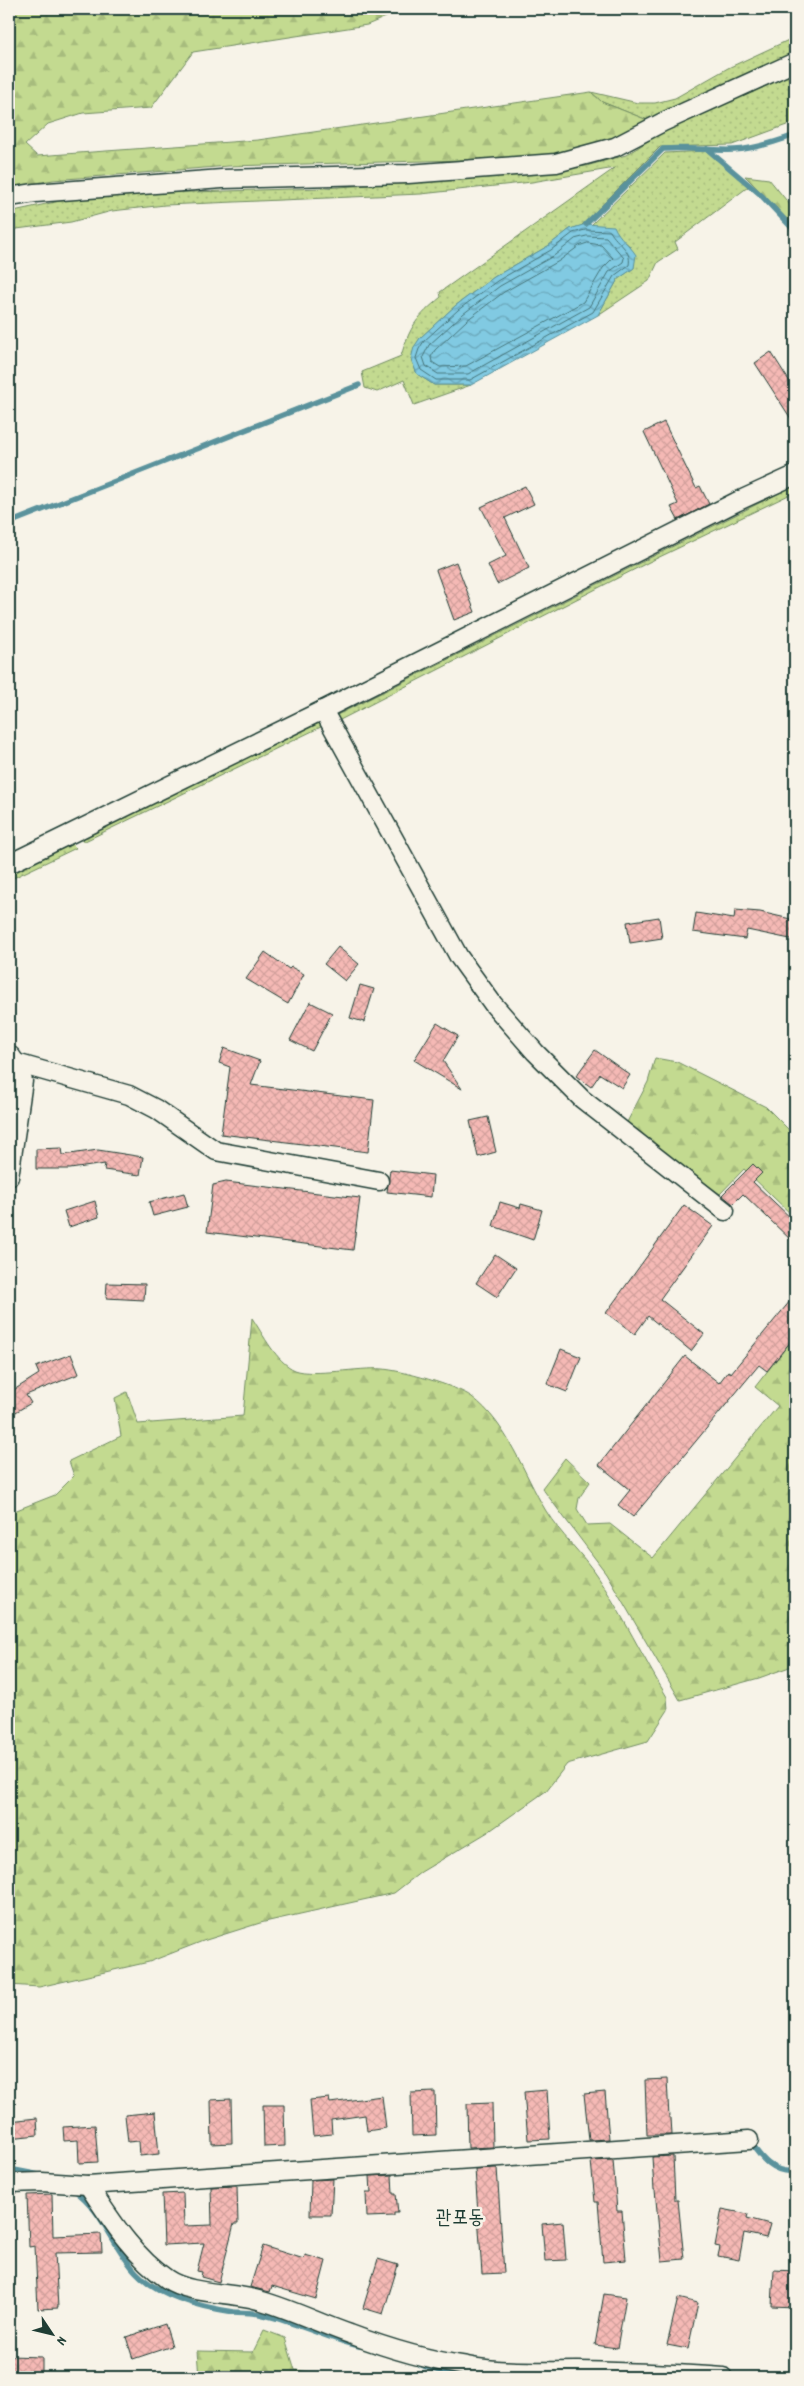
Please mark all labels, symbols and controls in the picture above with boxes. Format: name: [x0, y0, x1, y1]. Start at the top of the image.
district label: 관포동: [436, 2205, 484, 2233]
north arrow: [28, 2308, 78, 2358]
text: N: [51, 2332, 71, 2349]

